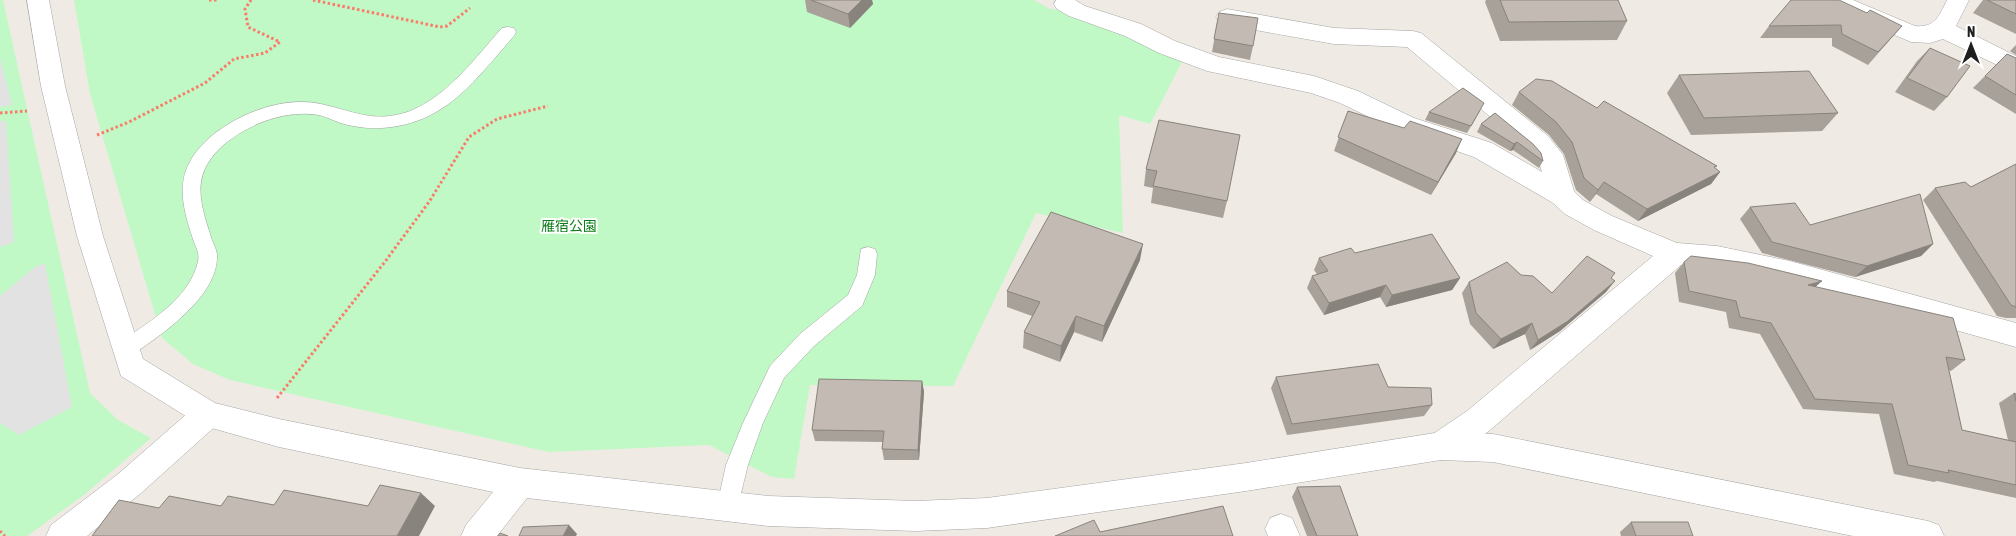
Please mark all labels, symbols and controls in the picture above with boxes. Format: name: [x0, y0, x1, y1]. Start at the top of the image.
north arrow: [1946, 20, 1996, 70]
text: N: [1967, 24, 1975, 40]
park label: 雁宿公園: [541, 218, 597, 234]

